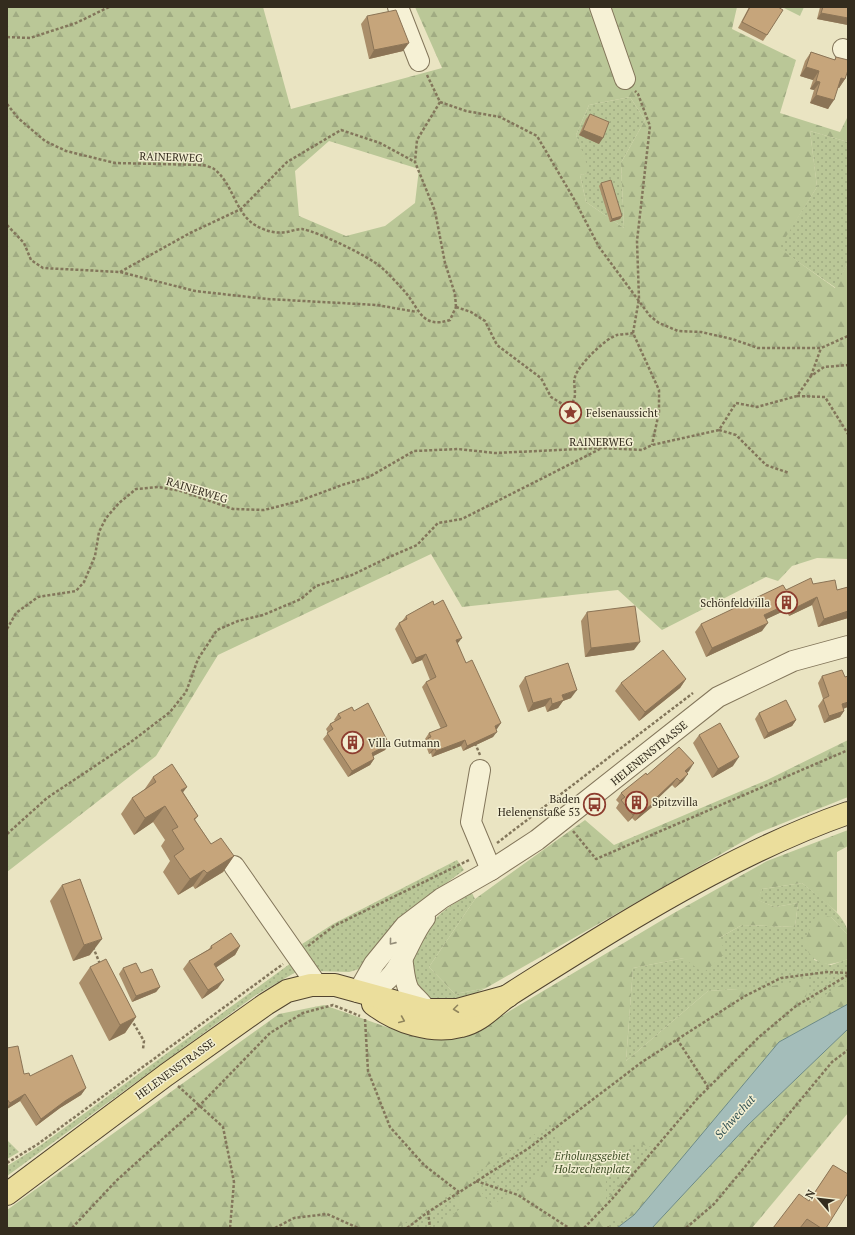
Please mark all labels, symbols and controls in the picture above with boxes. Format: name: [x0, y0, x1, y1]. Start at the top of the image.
street label: RAINERWEG: [139, 149, 203, 165]
place icon: Felsenaussicht: [558, 400, 584, 426]
place label: Felsenaussicht: [586, 406, 658, 420]
street label: RAINERWEG: [569, 435, 633, 449]
street label: RAINERWEG: [165, 474, 230, 506]
building icon: Schönfeldvilla: [773, 590, 799, 616]
place label: Schönfeldvilla: [700, 596, 770, 610]
street label: HELENENSTRASSE: [608, 718, 690, 788]
building icon: Villa Gutmann: [340, 730, 366, 756]
place label: Villa Gutmann: [368, 736, 440, 750]
building icon: Spitzvilla: [623, 789, 649, 815]
place label: Baden Helenenstaße 53: [498, 792, 580, 819]
bus stop icon: Baden Helenenstaße 53: [582, 792, 608, 818]
place label: Spitzvilla: [652, 795, 698, 809]
one-way arrow: [389, 937, 396, 945]
one-way arrow: [453, 1004, 460, 1013]
one-way arrow: [399, 1016, 406, 1024]
street label: HELENENSTRASSE: [133, 1035, 217, 1103]
water label: Schwechat: [711, 1091, 759, 1142]
park label: Erholungsgebiet Holzrechenplatz: [553, 1149, 631, 1176]
north arrow: [799, 1179, 839, 1219]
text: N: [802, 1187, 819, 1201]

